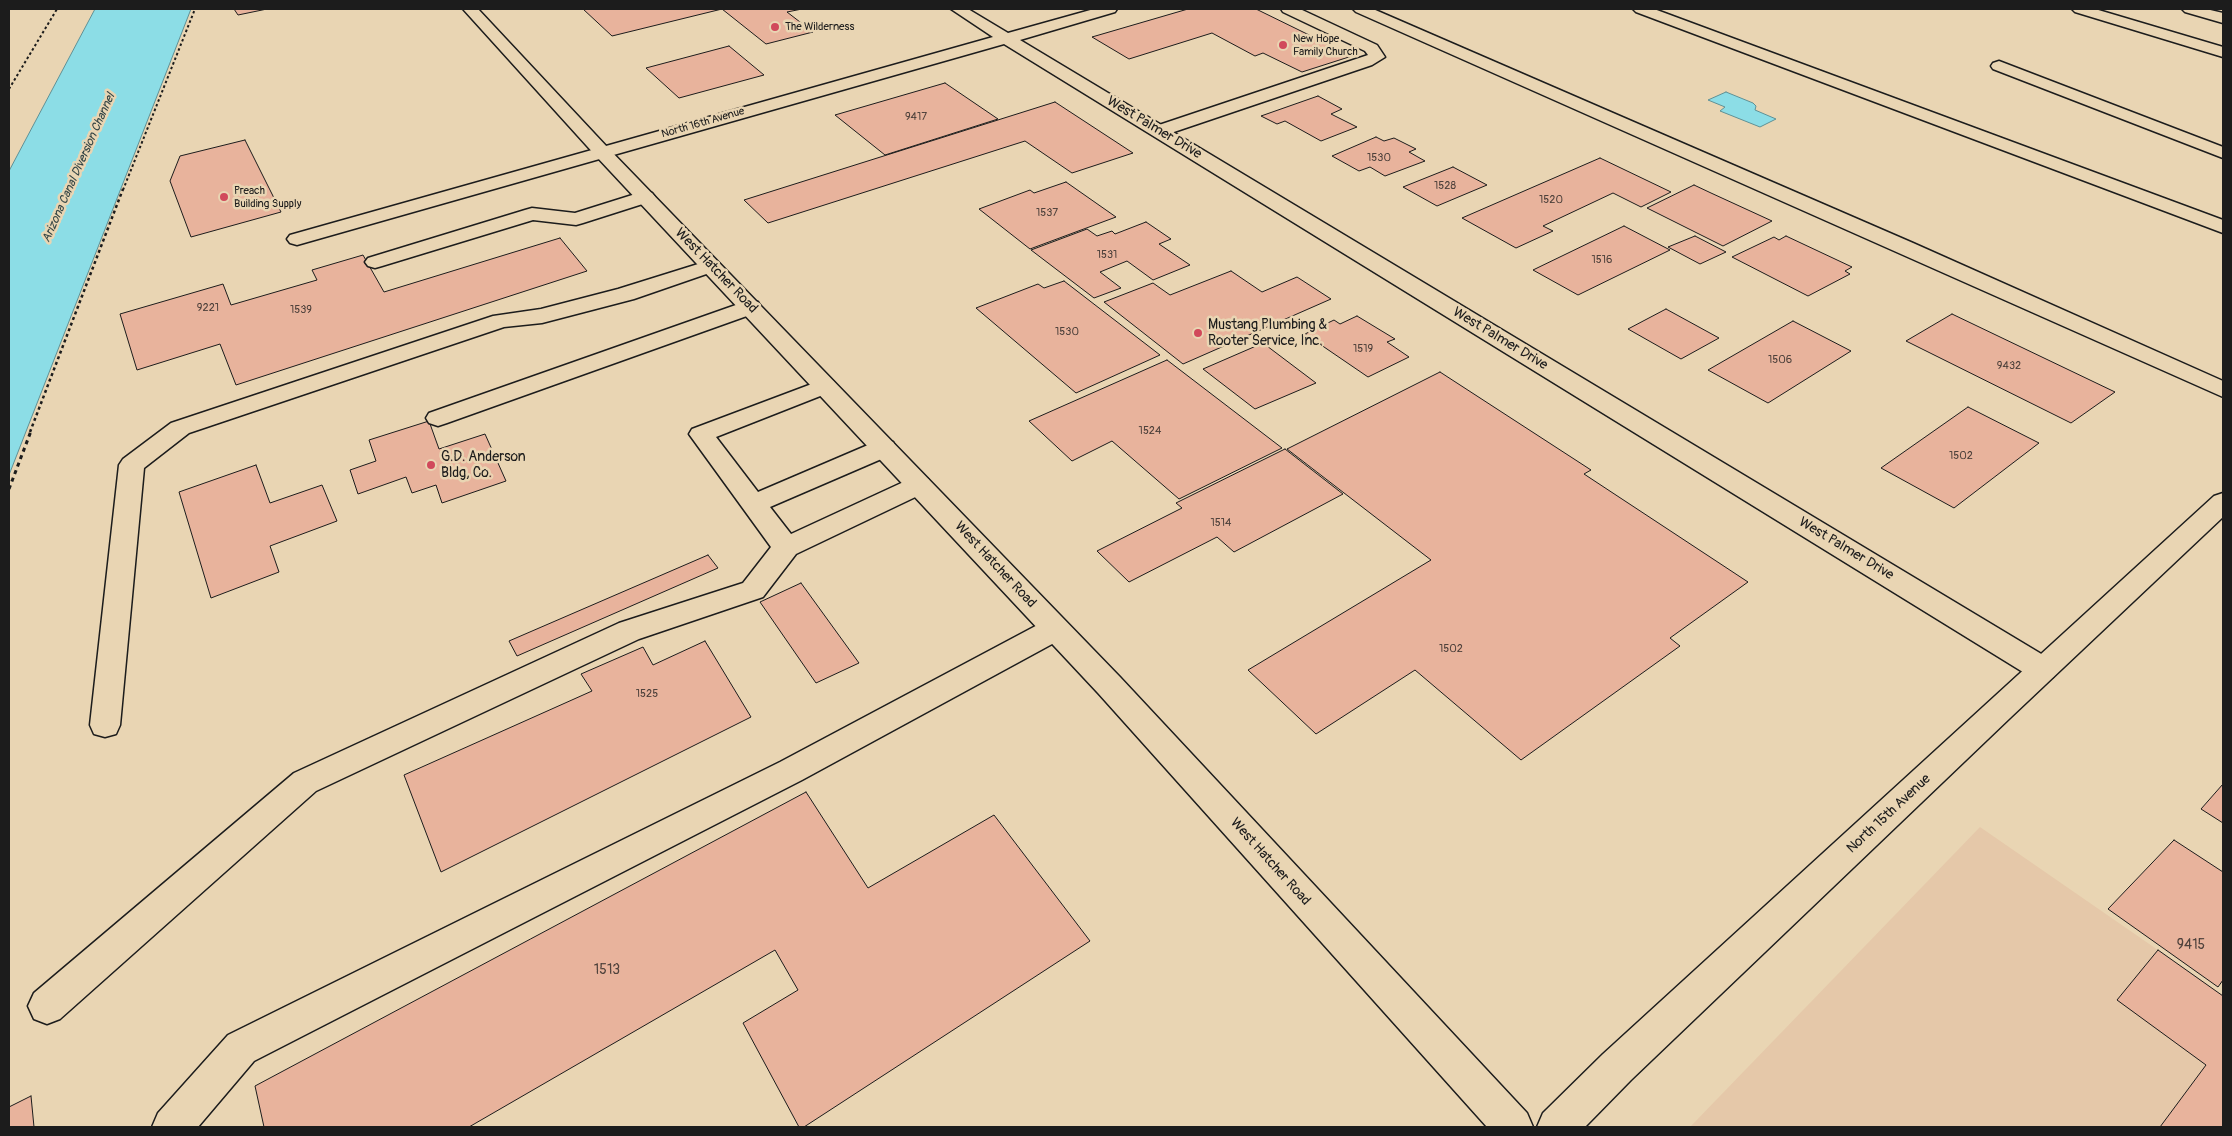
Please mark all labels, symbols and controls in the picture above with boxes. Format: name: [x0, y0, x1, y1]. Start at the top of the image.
place label: The Wilderness: [785, 20, 854, 34]
marker: The Wilderness: [769, 21, 781, 33]
place label: New Hope Family Church: [1293, 32, 1358, 58]
marker: New Hope Family Church: [1277, 39, 1289, 51]
water label: Arizona Canal Diversion Channel: [40, 91, 118, 245]
street label: West Palmer Drive: [1103, 93, 1205, 163]
street label: North 16th Avenue: [660, 105, 746, 141]
house number: 9417: [905, 110, 927, 124]
house number: 1530: [1367, 151, 1391, 165]
house number: 1528: [1434, 179, 1456, 193]
place label: Preach Building Supply: [234, 184, 301, 210]
marker: Preach Building Supply: [218, 191, 230, 203]
house number: 1520: [1539, 193, 1563, 207]
house number: 1537: [1036, 206, 1058, 220]
street label: West Hatcher Road: [671, 225, 761, 317]
house number: 1531: [1097, 248, 1117, 262]
house number: 1516: [1592, 253, 1612, 267]
house number: 9221: [197, 301, 219, 315]
house number: 1539: [290, 303, 312, 317]
street label: West Palmer Drive: [1449, 304, 1551, 374]
place label: Mustang Plumbing & Rooter Service, Inc.: [1208, 317, 1327, 350]
house number: 1530: [1055, 325, 1079, 339]
marker: Mustang Plumbing & Rooter Service, Inc.: [1192, 327, 1204, 339]
house number: 1519: [1353, 342, 1373, 356]
house number: 1506: [1768, 353, 1792, 367]
house number: 9432: [1997, 359, 2021, 373]
house number: 1524: [1139, 424, 1161, 438]
place label: G.D. Anderson Bldg, Co.: [441, 449, 526, 482]
house number: 1502: [1949, 449, 1973, 463]
marker: G.D. Anderson Bldg, Co.: [425, 459, 437, 471]
street label: West Palmer Drive: [1795, 514, 1897, 584]
house number: 1514: [1211, 516, 1231, 530]
street label: West Hatcher Road: [951, 518, 1039, 612]
house number: 1502: [1439, 642, 1463, 656]
house number: 1525: [636, 687, 658, 701]
street label: North 15th Avenue: [1844, 771, 1934, 857]
street label: West Hatcher Road: [1226, 815, 1314, 909]
house number: 9415: [2177, 937, 2205, 953]
house number: 1513: [594, 962, 620, 978]

